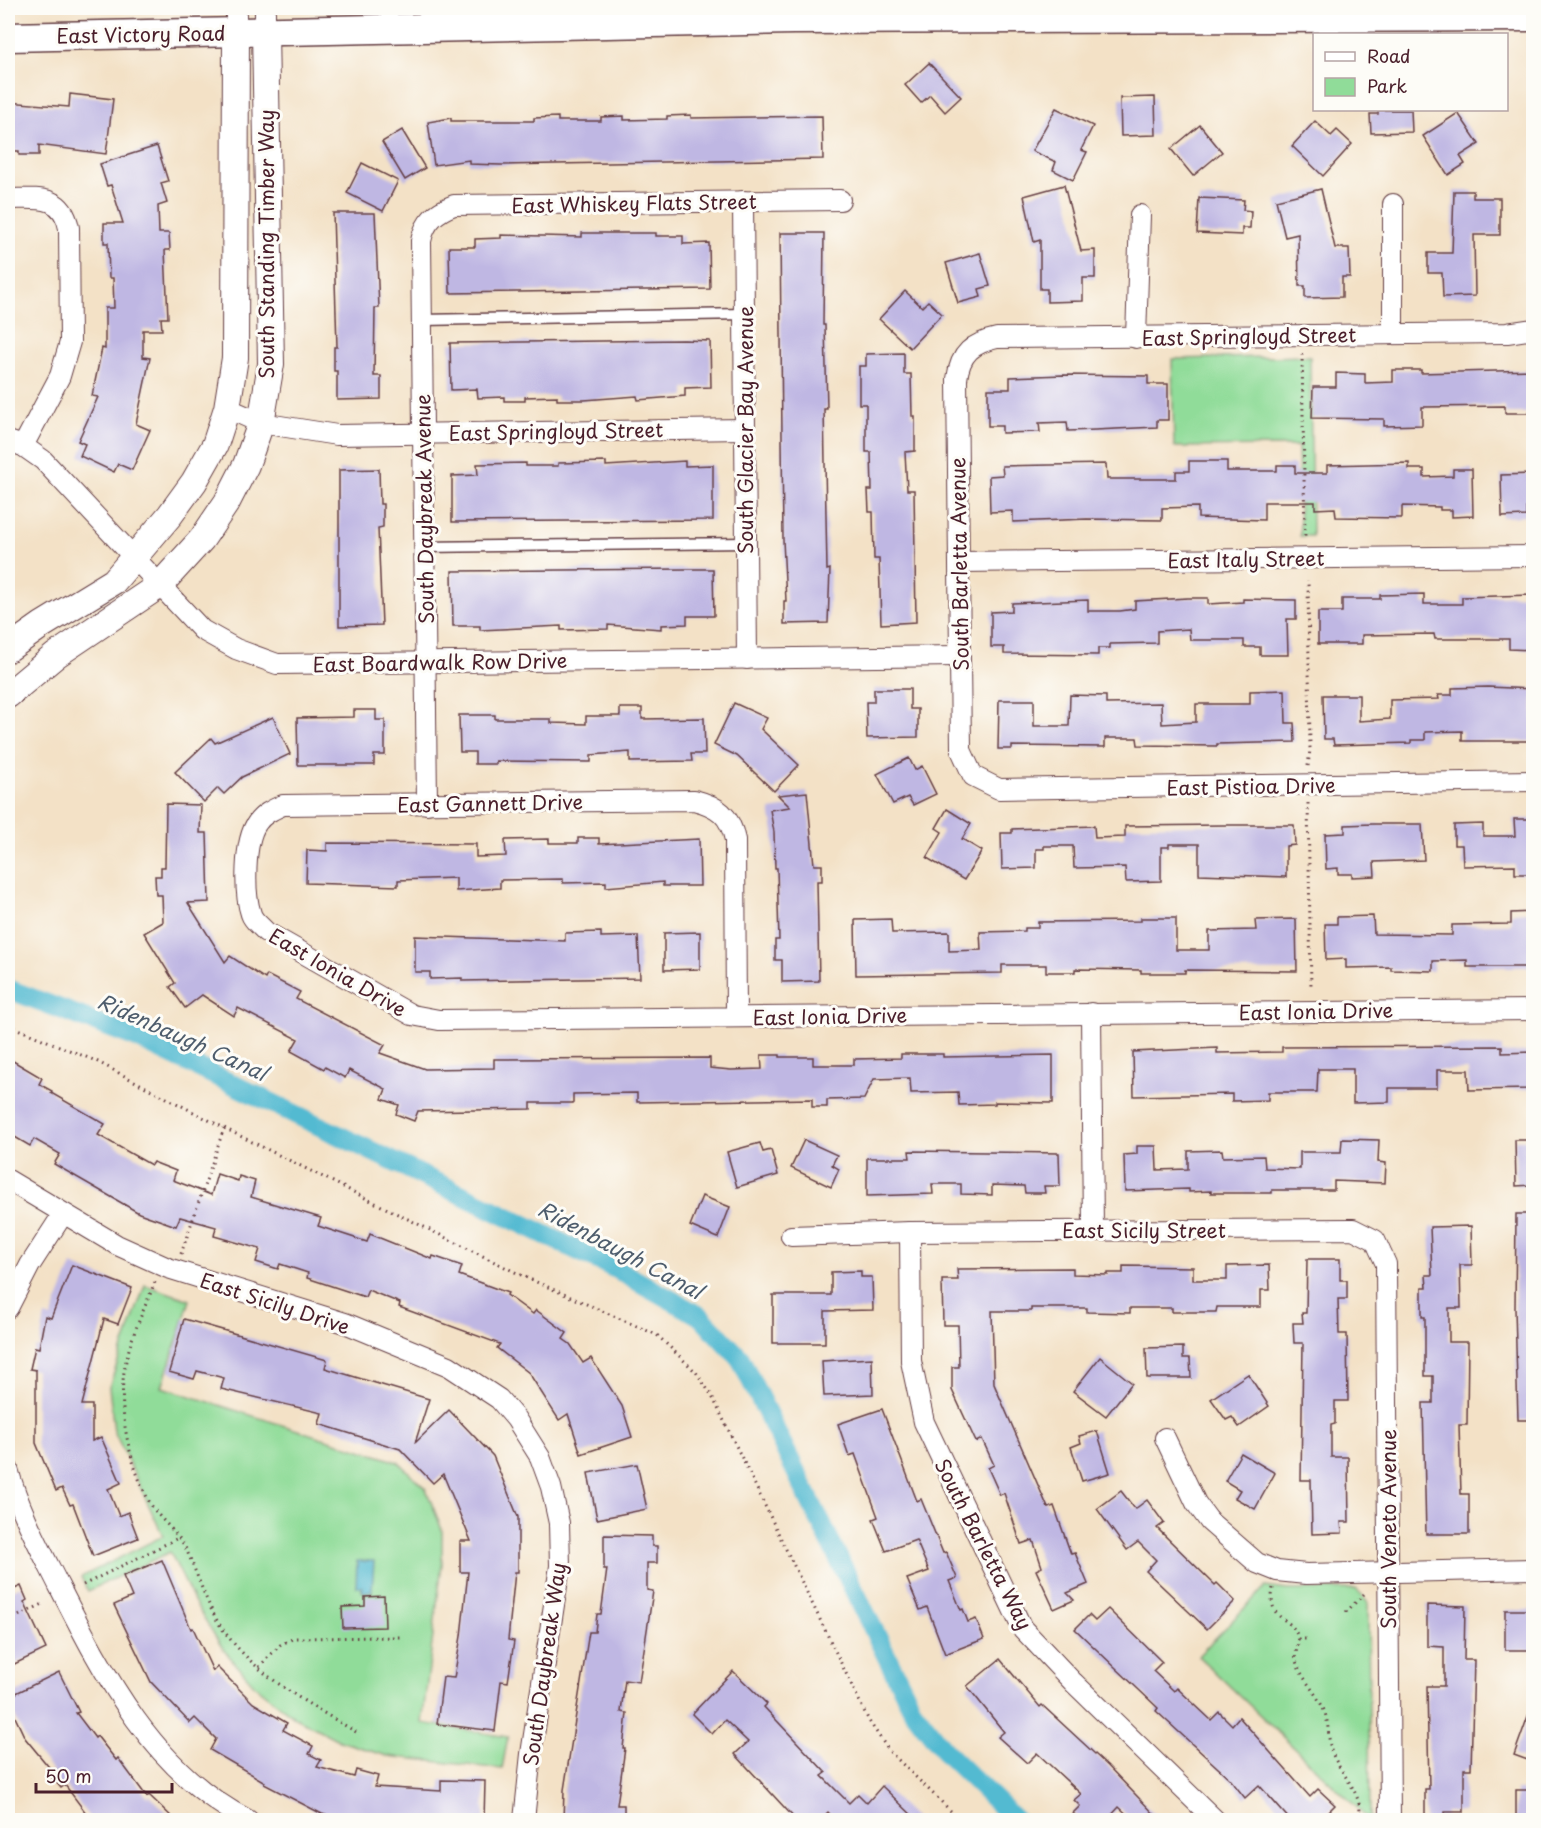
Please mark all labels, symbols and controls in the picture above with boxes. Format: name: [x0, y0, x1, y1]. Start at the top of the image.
street label: East Victory Road: [56, 18, 226, 50]
legend: [1313, 33, 1508, 111]
text: Road: [1367, 42, 1411, 69]
text: Park: [1367, 72, 1407, 99]
street label: South Standing Timber Way: [251, 109, 281, 379]
street label: East Whiskey Flats Street: [511, 186, 757, 220]
street label: South Glacier Bay Avenue: [730, 306, 760, 554]
street label: East Springloyd Street: [1141, 319, 1357, 353]
street label: South Daybreak Avenue: [407, 394, 441, 624]
street label: East Springloyd Street: [448, 414, 664, 448]
street label: South Barletta Avenue: [942, 457, 976, 671]
street label: East Italy Street: [1167, 543, 1325, 575]
street label: East Boardwalk Row Drive: [312, 645, 568, 679]
street label: East Pistioa Drive: [1166, 770, 1336, 802]
street label: East Gannett Drive: [397, 786, 583, 820]
street label: East Ionia Drive: [264, 920, 413, 1024]
water label: Ridenbaugh Canal: [93, 984, 276, 1089]
street label: East Ionia Drive: [1238, 995, 1394, 1027]
street label: East Ionia Drive: [752, 1000, 908, 1032]
water label: Ridenbaugh Canal: [533, 1192, 712, 1308]
street label: East Sicily Street: [1062, 1215, 1226, 1245]
street label: East Sicily Drive: [196, 1265, 354, 1341]
street label: South Veneto Avenue: [1373, 1429, 1403, 1629]
street label: South Barletta Way: [928, 1453, 1040, 1635]
street label: South Daybreak Way: [515, 1560, 573, 1768]
scale bar: [36, 1756, 172, 1794]
text: 50 m: [45, 1762, 92, 1789]

